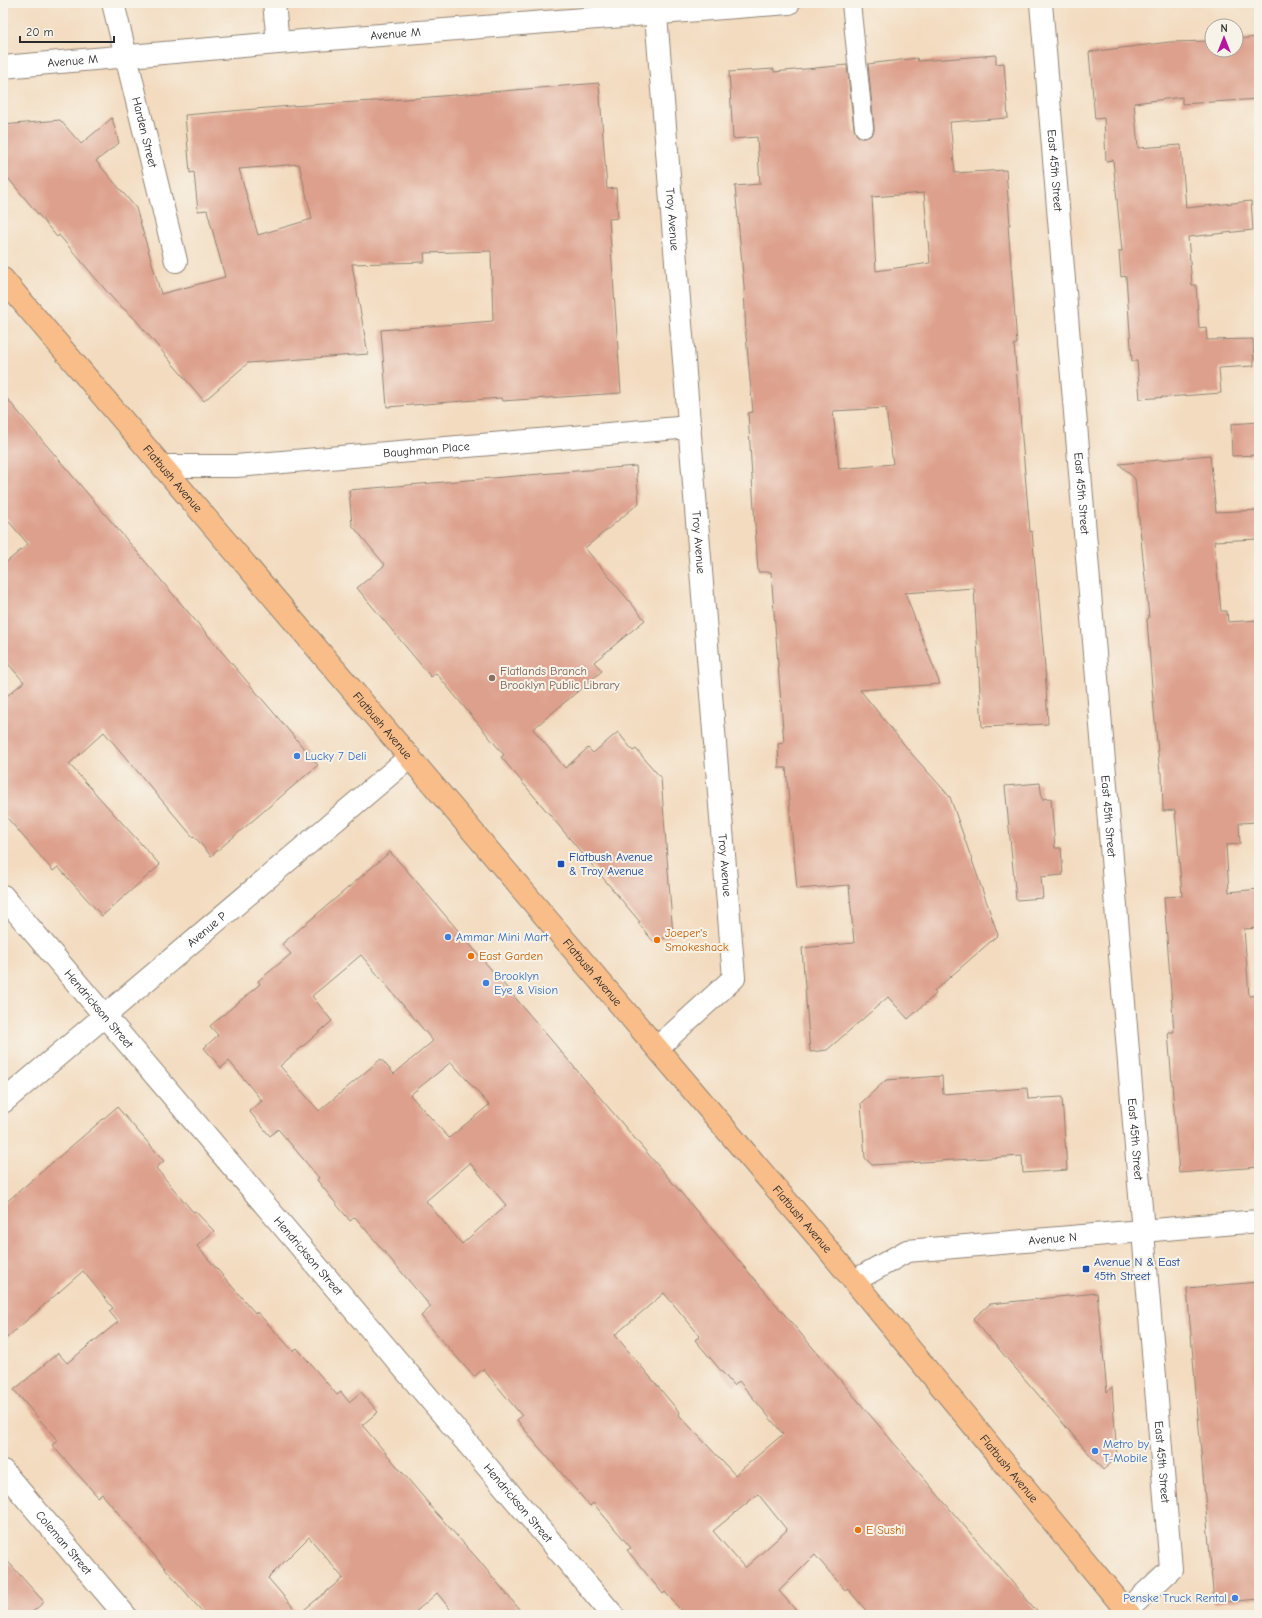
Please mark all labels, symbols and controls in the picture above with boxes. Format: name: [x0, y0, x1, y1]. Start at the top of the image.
scale bar: [20, 18, 114, 44]
north arrow: [1204, 18, 1244, 58]
text: N: [1220, 22, 1228, 35]
text: 20 m: [26, 25, 54, 39]
street label: Avenue M: [370, 25, 421, 43]
street label: Avenue M: [47, 52, 99, 70]
street label: Harden Street: [129, 95, 160, 170]
street label: East 45th Street: [1045, 129, 1065, 213]
street label: Troy Avenue: [663, 187, 682, 251]
street label: Baughman Place: [382, 439, 470, 460]
street label: Flatbush Avenue: [140, 442, 205, 515]
street label: East 45th Street: [1071, 452, 1092, 535]
street label: Troy Avenue: [689, 510, 708, 574]
place label: Flatlands Branch Brooklyn Public Library: [500, 664, 620, 692]
marker: Flatlands Branch Brooklyn Public Library: [487, 673, 497, 683]
street label: Flatbush Avenue: [350, 689, 415, 762]
place label: Lucky 7 Deli: [305, 749, 367, 763]
marker: Lucky 7 Deli: [292, 751, 302, 761]
street label: East 45th Street: [1098, 775, 1119, 858]
street label: Troy Avenue: [715, 833, 734, 897]
place label: Flatbush Avenue & Troy Avenue: [569, 850, 653, 878]
marker: Flatbush Avenue & Troy Avenue: [556, 859, 566, 869]
street label: Avenue P: [184, 909, 229, 950]
place label: Joeper's Smokeshack: [665, 926, 729, 954]
place label: Ammar Mini Mart: [456, 930, 549, 944]
marker: Ammar Mini Mart: [443, 932, 453, 942]
marker: Joeper's Smokeshack: [652, 935, 662, 945]
street label: Flatbush Avenue: [560, 936, 625, 1009]
place label: East Garden: [479, 949, 543, 963]
marker: East Garden: [466, 951, 476, 961]
street label: Hendrickson Street: [61, 967, 136, 1052]
place label: Brooklyn Eye & Vision: [494, 969, 558, 997]
marker: Brooklyn Eye & Vision: [481, 978, 491, 988]
street label: East 45th Street: [1125, 1098, 1146, 1181]
street label: Flatbush Avenue: [770, 1183, 835, 1256]
street label: Hendrickson Street: [271, 1214, 346, 1299]
street label: Avenue N: [1028, 1230, 1077, 1248]
place label: Avenue N & East 45th Street: [1094, 1255, 1181, 1283]
marker: Avenue N & East 45th Street: [1081, 1264, 1091, 1274]
street label: East 45th Street: [1152, 1420, 1173, 1504]
street label: Flatbush Avenue: [977, 1432, 1041, 1505]
place label: Metro by T-Mobile: [1103, 1437, 1150, 1465]
marker: Metro by T-Mobile: [1090, 1446, 1100, 1456]
street label: Hendrickson Street: [481, 1461, 556, 1546]
street label: Coleman Street: [33, 1508, 95, 1578]
place label: E Sushi: [866, 1523, 904, 1537]
marker: E Sushi: [853, 1525, 863, 1535]
place label: Penske Truck Rental: [1123, 1591, 1227, 1605]
marker: Penske Truck Rental: [1230, 1593, 1240, 1603]

